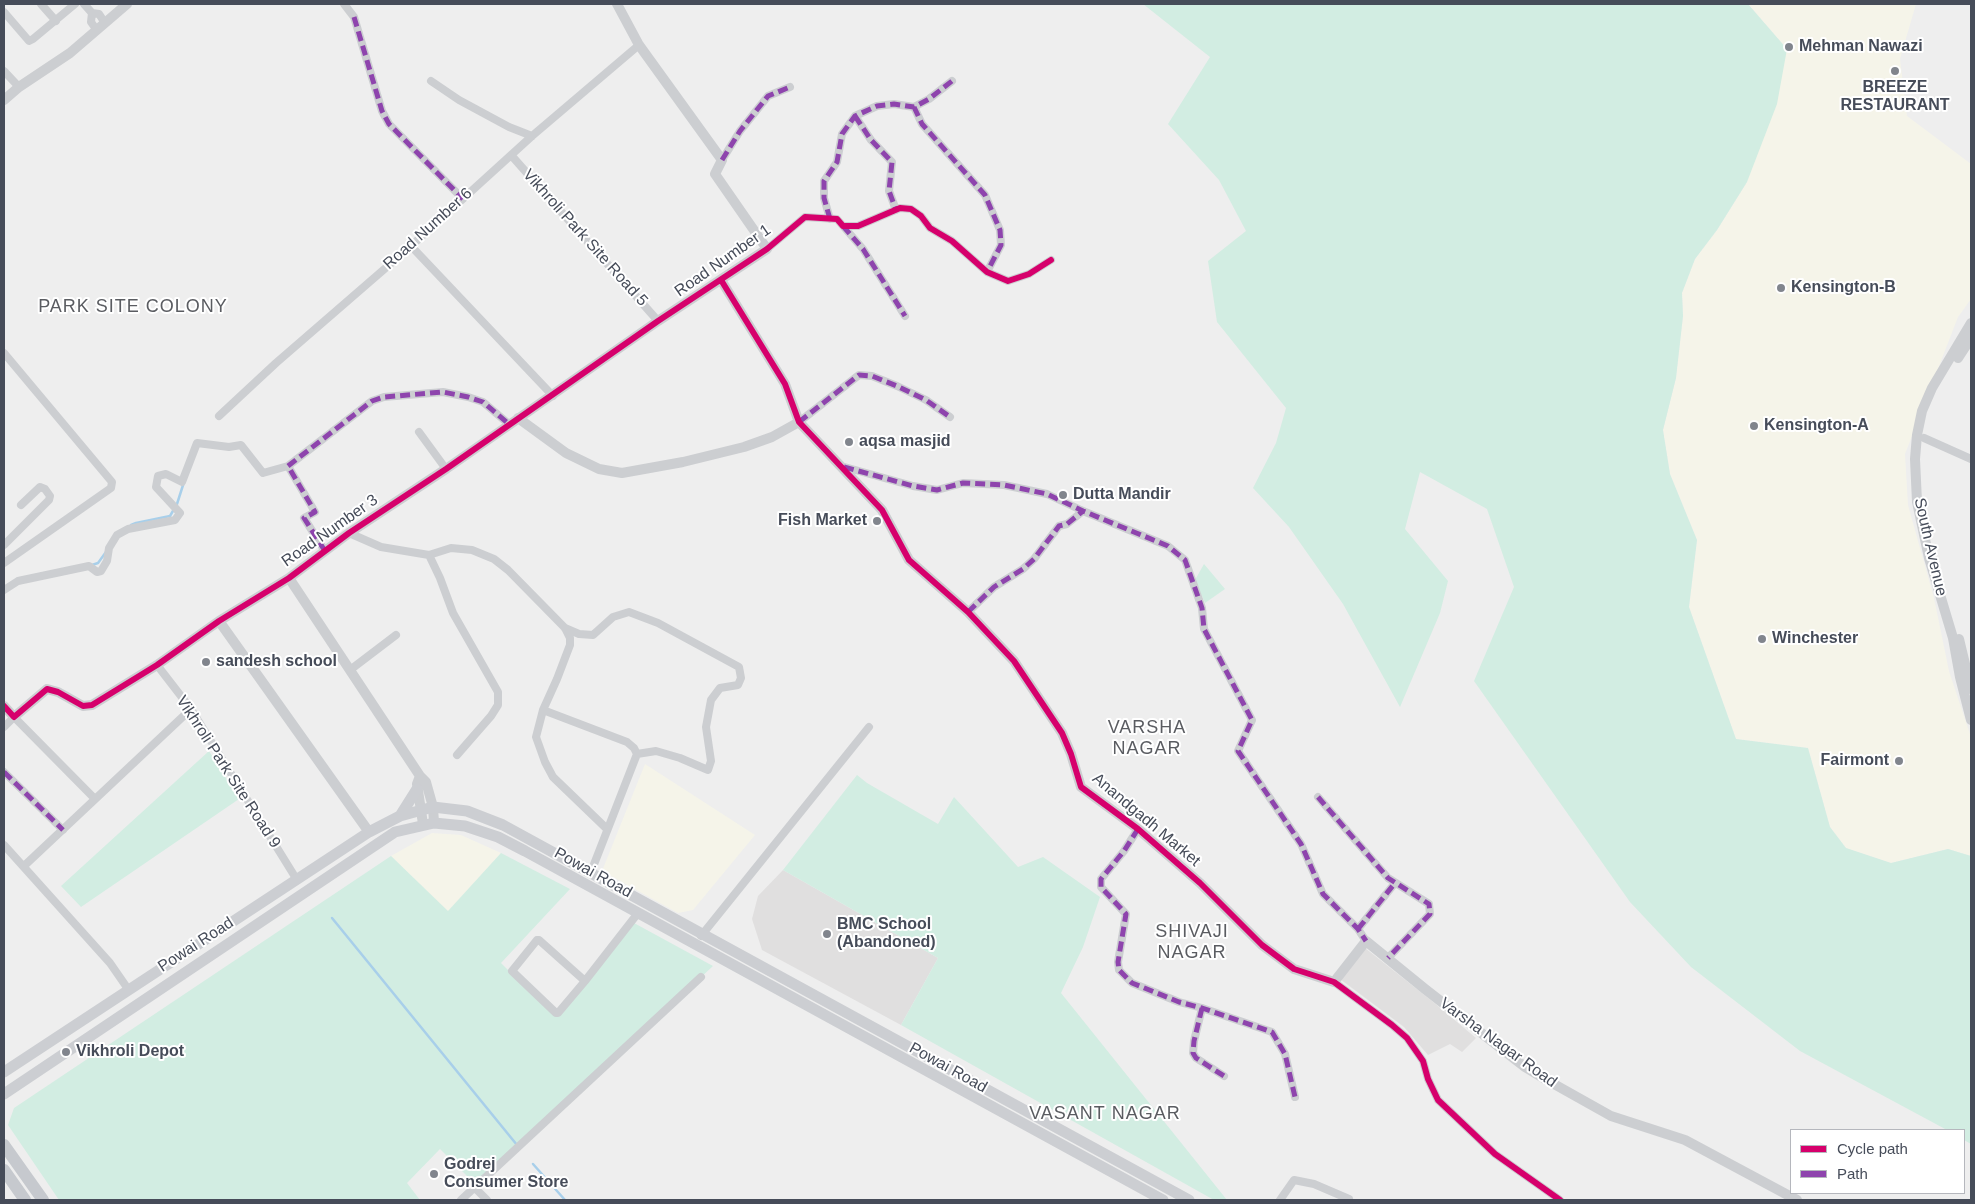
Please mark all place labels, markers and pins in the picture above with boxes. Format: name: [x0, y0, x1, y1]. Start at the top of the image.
place label: Mehman Nawazi: [1799, 37, 1923, 57]
marker: Mehman Nawazi: [1783, 41, 1795, 53]
marker: BREEZE RESTAURANT: [1889, 65, 1901, 77]
place label: BREEZE RESTAURANT: [1840, 78, 1950, 116]
place label: Kensington-B: [1791, 278, 1896, 298]
marker: Kensington-B: [1775, 282, 1787, 294]
place label: Kensington-A: [1764, 416, 1869, 436]
marker: Kensington-A: [1748, 420, 1760, 432]
place label: aqsa masjid: [859, 432, 951, 452]
marker: aqsa masjid: [843, 436, 855, 448]
place label: Dutta Mandir: [1073, 485, 1171, 505]
marker: Dutta Mandir: [1057, 489, 1069, 501]
place label: Fish Market: [778, 511, 867, 531]
marker: Fish Market: [871, 515, 883, 527]
place label: Winchester: [1772, 629, 1858, 649]
marker: Winchester: [1756, 633, 1768, 645]
place label: sandesh school: [216, 652, 337, 672]
marker: sandesh school: [200, 656, 212, 668]
place label: Fairmont: [1821, 751, 1889, 771]
marker: Fairmont: [1893, 755, 1905, 767]
place label: BMC School (Abandoned): [837, 915, 936, 953]
marker: BMC School (Abandoned): [821, 928, 833, 940]
place label: Vikhroli Depot: [76, 1042, 184, 1062]
marker: Vikhroli Depot: [60, 1046, 72, 1058]
place label: Godrej Consumer Store: [444, 1155, 568, 1193]
marker: Godrej Consumer Store: [428, 1168, 440, 1180]

